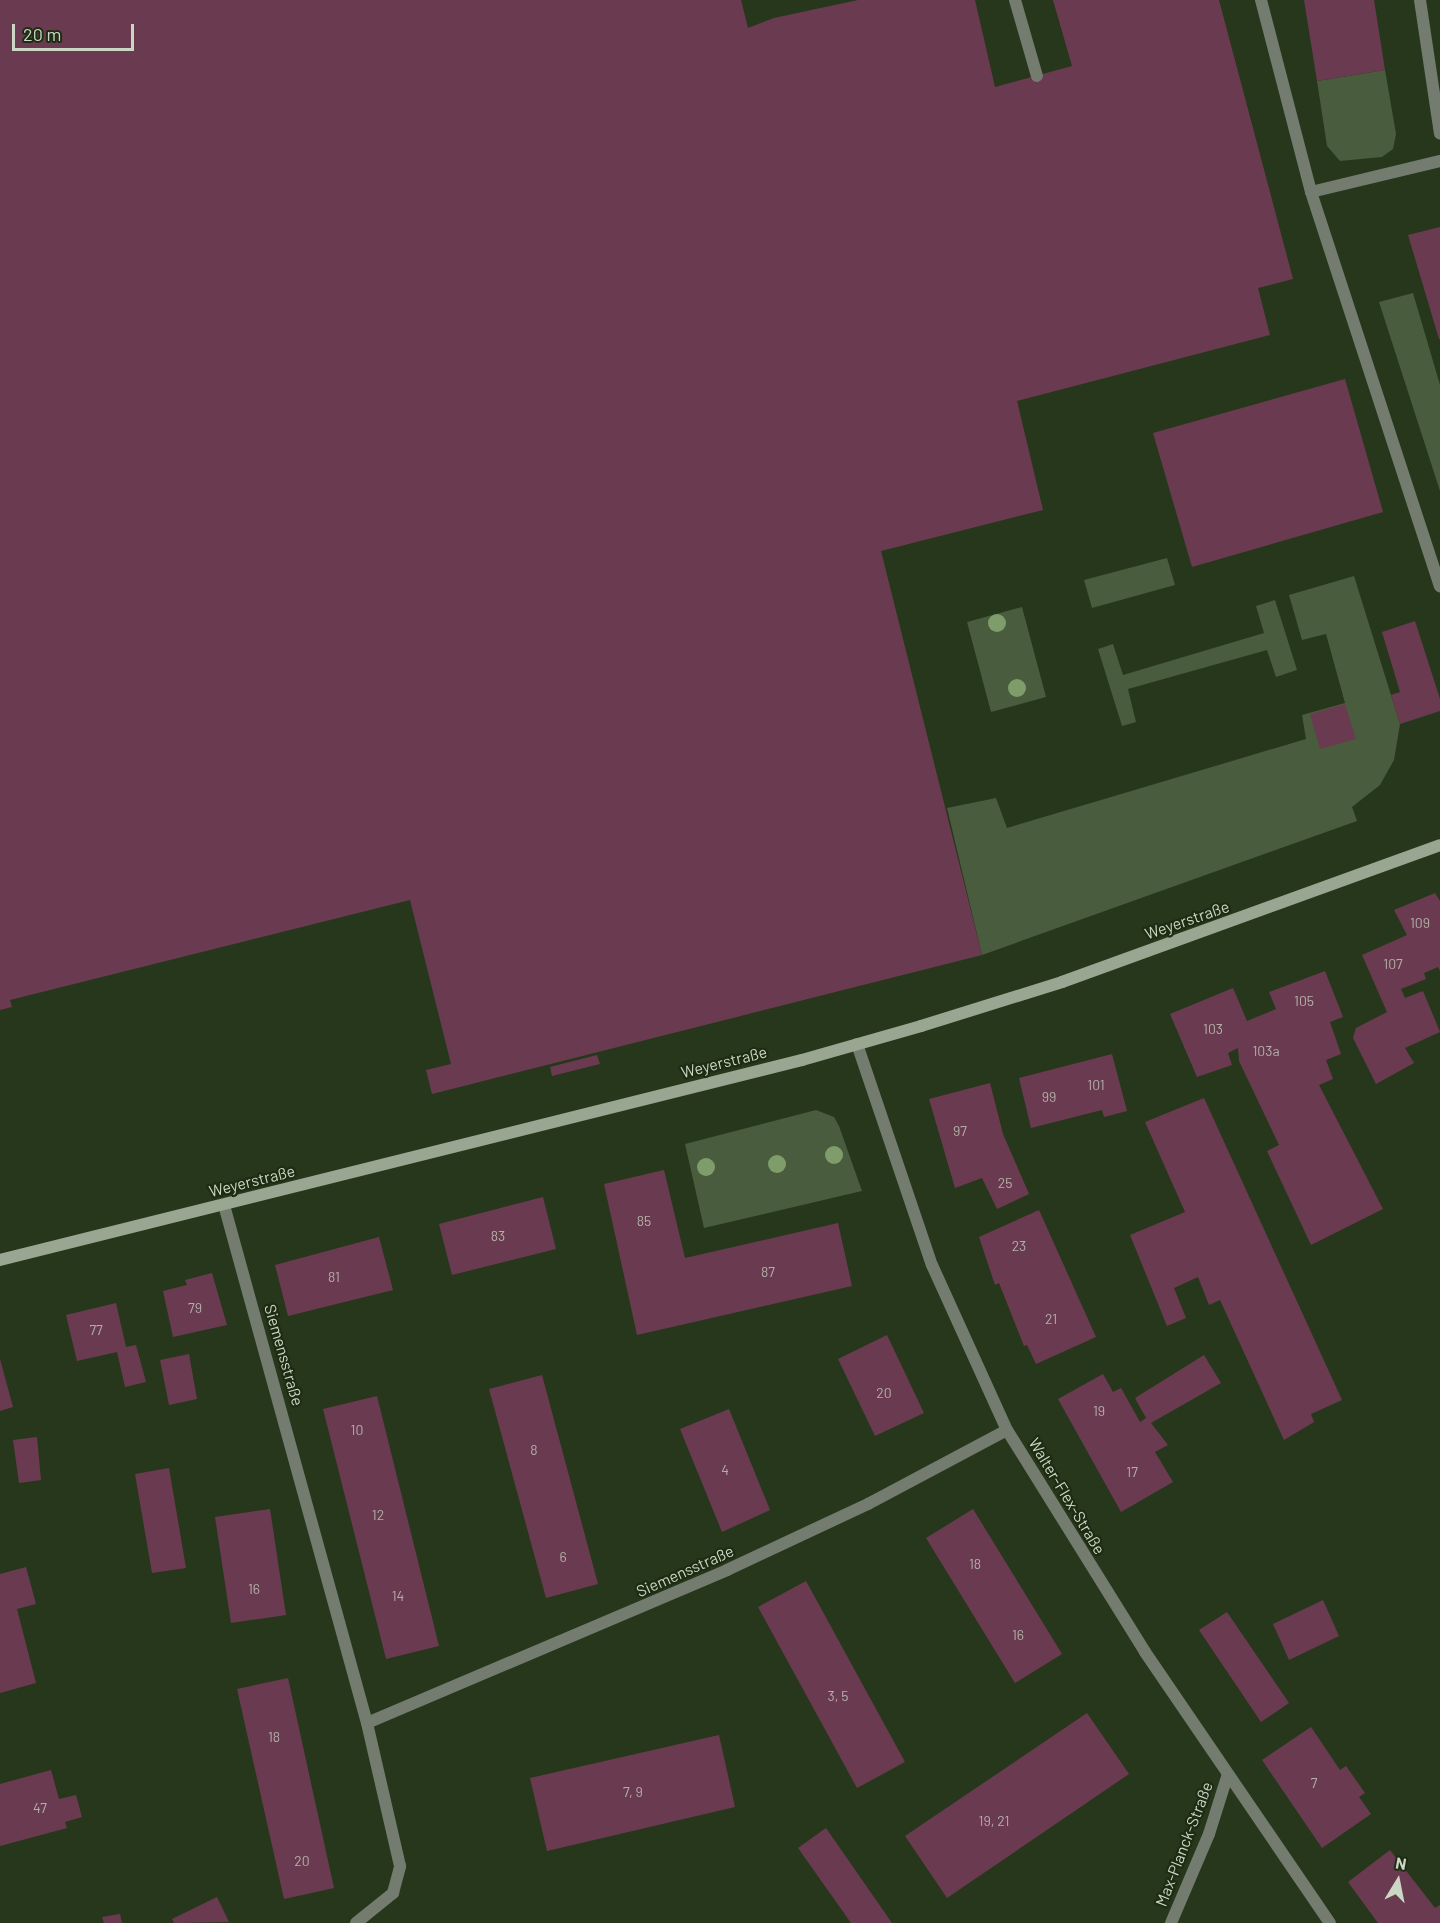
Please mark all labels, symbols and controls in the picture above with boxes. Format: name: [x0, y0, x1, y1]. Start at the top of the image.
scale bar: [15, 12, 136, 50]
text: 20 m: [23, 23, 61, 45]
street label: Weyerstraße: [1142, 897, 1232, 943]
house number: 109: [1410, 915, 1430, 931]
house number: 107: [1383, 956, 1403, 972]
house number: 105: [1294, 993, 1314, 1009]
house number: 103: [1203, 1021, 1223, 1037]
street label: Weyerstraße: [679, 1042, 769, 1082]
house number: 103a: [1252, 1043, 1280, 1059]
house number: 101: [1087, 1077, 1105, 1093]
house number: 99: [1042, 1089, 1056, 1105]
house number: 97: [953, 1123, 967, 1139]
street label: Weyerstraße: [207, 1161, 297, 1201]
house number: 25: [998, 1175, 1012, 1191]
house number: 85: [637, 1213, 651, 1229]
house number: 83: [491, 1228, 505, 1244]
house number: 23: [1012, 1238, 1026, 1254]
house number: 87: [761, 1264, 775, 1280]
house number: 81: [328, 1269, 340, 1285]
house number: 79: [188, 1300, 202, 1316]
street label: Siemensstraße: [260, 1302, 308, 1408]
house number: 21: [1045, 1311, 1057, 1327]
house number: 77: [89, 1322, 103, 1338]
house number: 20: [876, 1385, 892, 1401]
house number: 19: [1093, 1403, 1105, 1419]
house number: 10: [351, 1422, 363, 1438]
street label: Walter-Flex-Straße: [1025, 1434, 1109, 1558]
house number: 8: [530, 1442, 538, 1458]
house number: 4: [721, 1462, 729, 1478]
house number: 17: [1126, 1464, 1138, 1480]
house number: 12: [372, 1507, 384, 1523]
street label: Siemensstraße: [633, 1541, 737, 1601]
house number: 6: [559, 1549, 567, 1565]
house number: 18: [969, 1556, 981, 1572]
house number: 16: [248, 1581, 260, 1597]
house number: 14: [392, 1588, 404, 1604]
house number: 16: [1012, 1627, 1024, 1643]
house number: 3, 5: [828, 1688, 848, 1704]
house number: 18: [268, 1729, 280, 1745]
house number: 7: [1311, 1775, 1317, 1791]
street label: Max-Planck-Straße: [1151, 1779, 1217, 1909]
house number: 7, 9: [623, 1784, 643, 1800]
house number: 47: [33, 1800, 47, 1816]
house number: 19, 21: [979, 1813, 1009, 1829]
north arrow: [1368, 1851, 1428, 1911]
house number: 20: [294, 1853, 310, 1869]
text: N: [1394, 1853, 1408, 1873]

